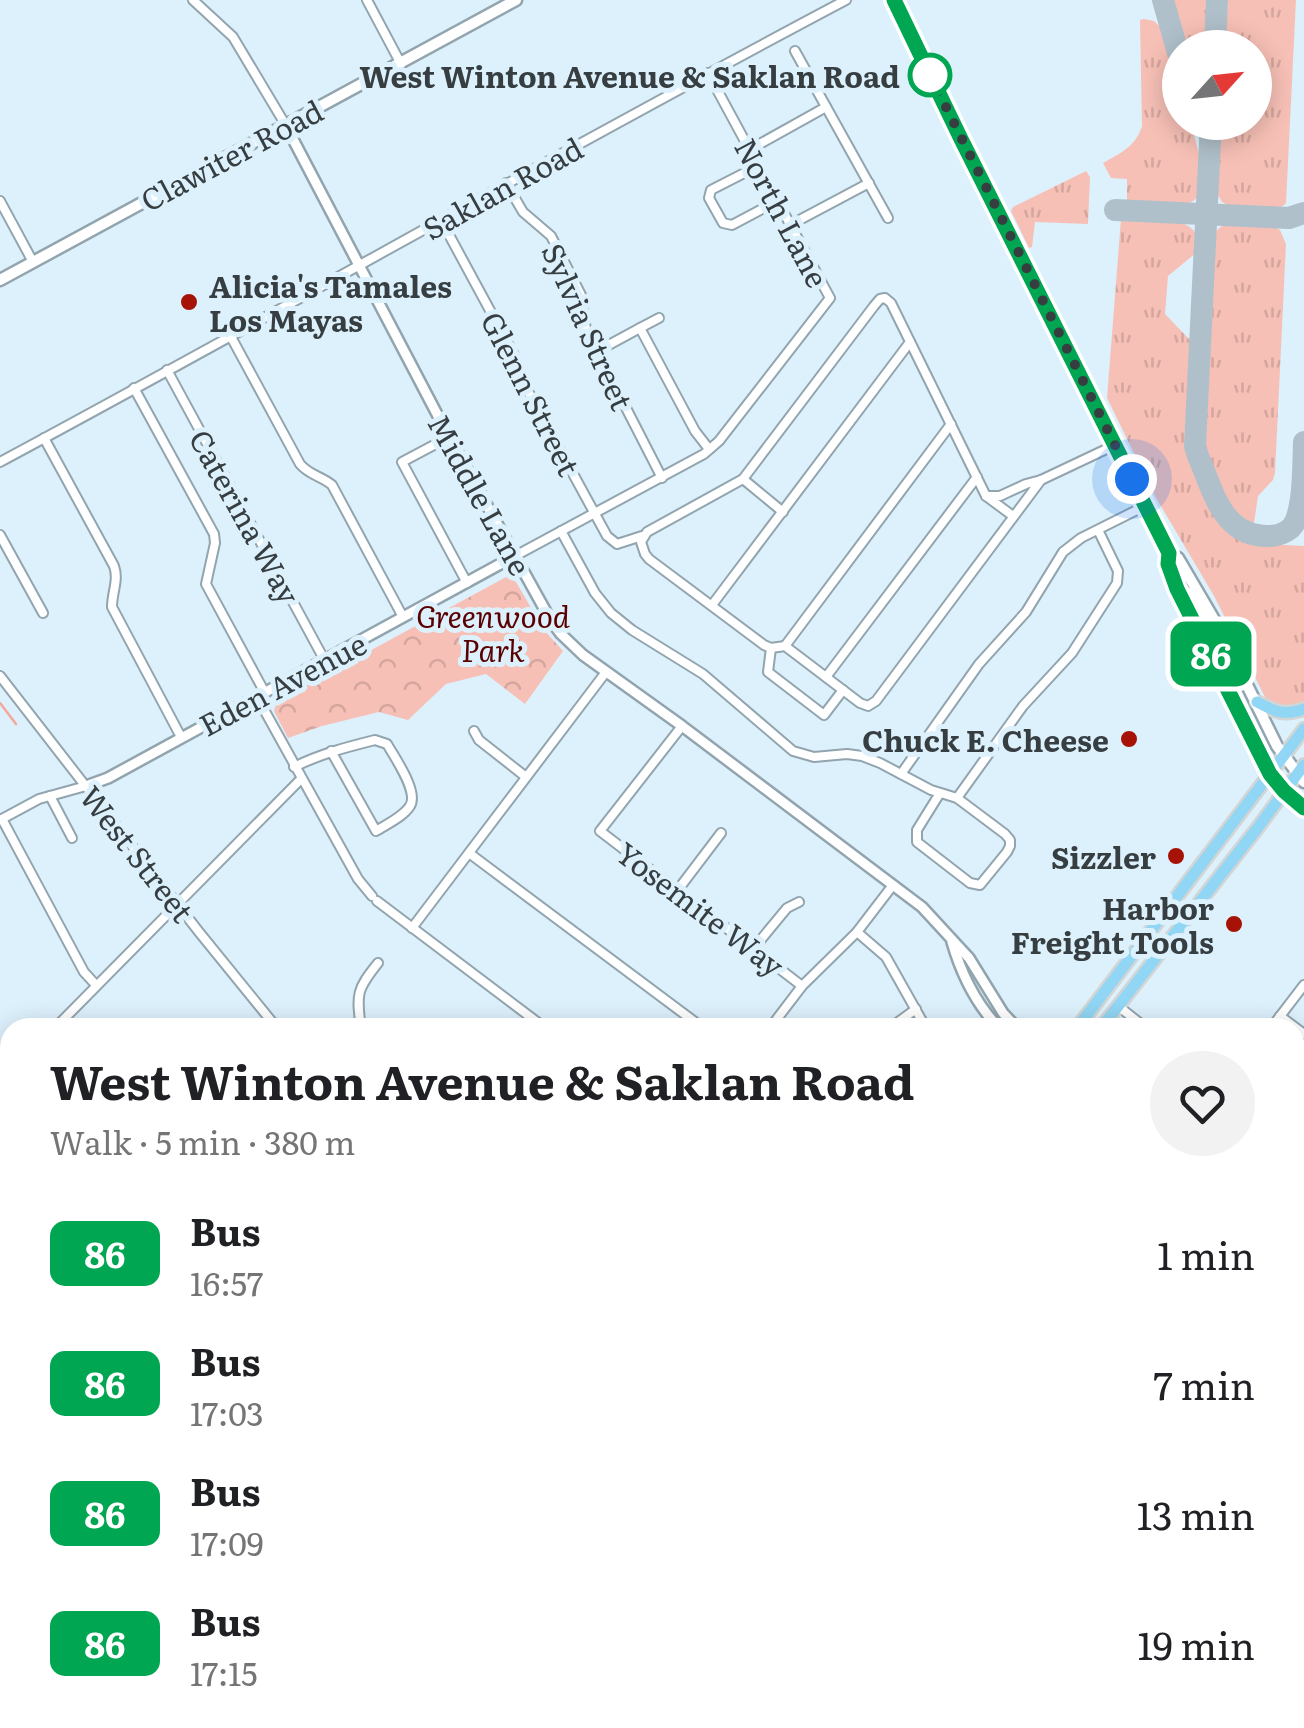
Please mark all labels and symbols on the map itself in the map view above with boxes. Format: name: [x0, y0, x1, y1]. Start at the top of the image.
north arrow: [1162, 30, 1272, 140]
place label: West Winton Avenue & Saklan Road: [360, 53, 900, 97]
marker: West Winton Avenue & Saklan Road: [909, 54, 951, 96]
street label: Clawiter Road: [132, 87, 330, 221]
street label: Saklan Road: [414, 125, 590, 249]
street label: North Lane: [725, 130, 841, 294]
street label: Sylvia Street: [533, 236, 645, 416]
place label: Alicia's Tamales Los Mayas: [209, 263, 452, 341]
marker: Alicia's Tamales Los Mayas: [178, 291, 200, 313]
street label: Glenn Street: [472, 303, 592, 483]
street label: Middle Lane: [419, 406, 543, 582]
street label: Caterina Way: [180, 421, 312, 612]
your location: [1107, 454, 1157, 504]
park label: Greenwood Park: [416, 593, 571, 671]
street label: Eden Avenue: [191, 620, 373, 746]
line badge: 86: [1166, 622, 1256, 686]
place label: Chuck E. Cheese: [862, 717, 1109, 761]
marker: Chuck E. Cheese: [1118, 728, 1140, 750]
street label: West Street: [71, 775, 205, 931]
street label: Yosemite Way: [608, 830, 795, 986]
place label: Sizzler: [1051, 834, 1156, 878]
marker: Sizzler: [1165, 845, 1187, 867]
place label: Harbor Freight Tools: [1011, 885, 1214, 963]
marker: Harbor Freight Tools: [1223, 913, 1245, 935]

